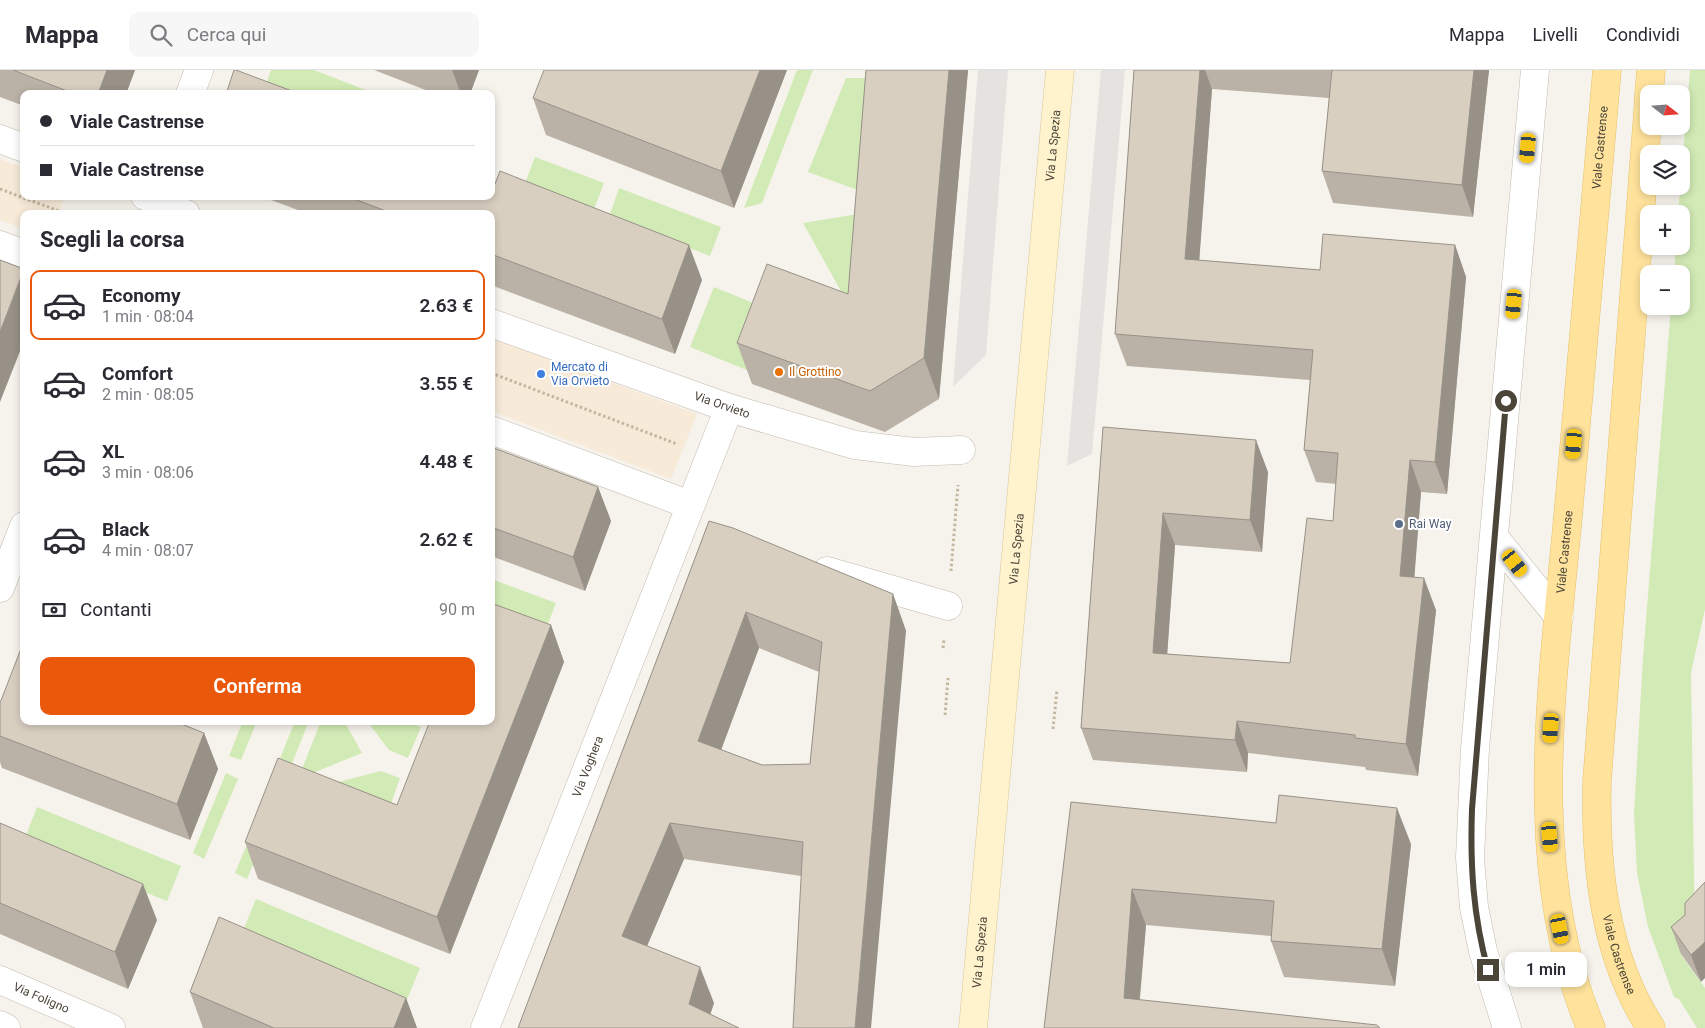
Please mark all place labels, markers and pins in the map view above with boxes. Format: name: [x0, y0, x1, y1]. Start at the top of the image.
place label: Mercato di Via Orvieto: [551, 360, 609, 388]
place label: Il Grottino: [789, 365, 842, 379]
marker: Il Grottino: [773, 366, 785, 378]
marker: Mercato di Via Orvieto: [535, 368, 547, 380]
place label: Rai Way: [1409, 517, 1452, 531]
marker: Rai Way: [1393, 518, 1405, 530]

